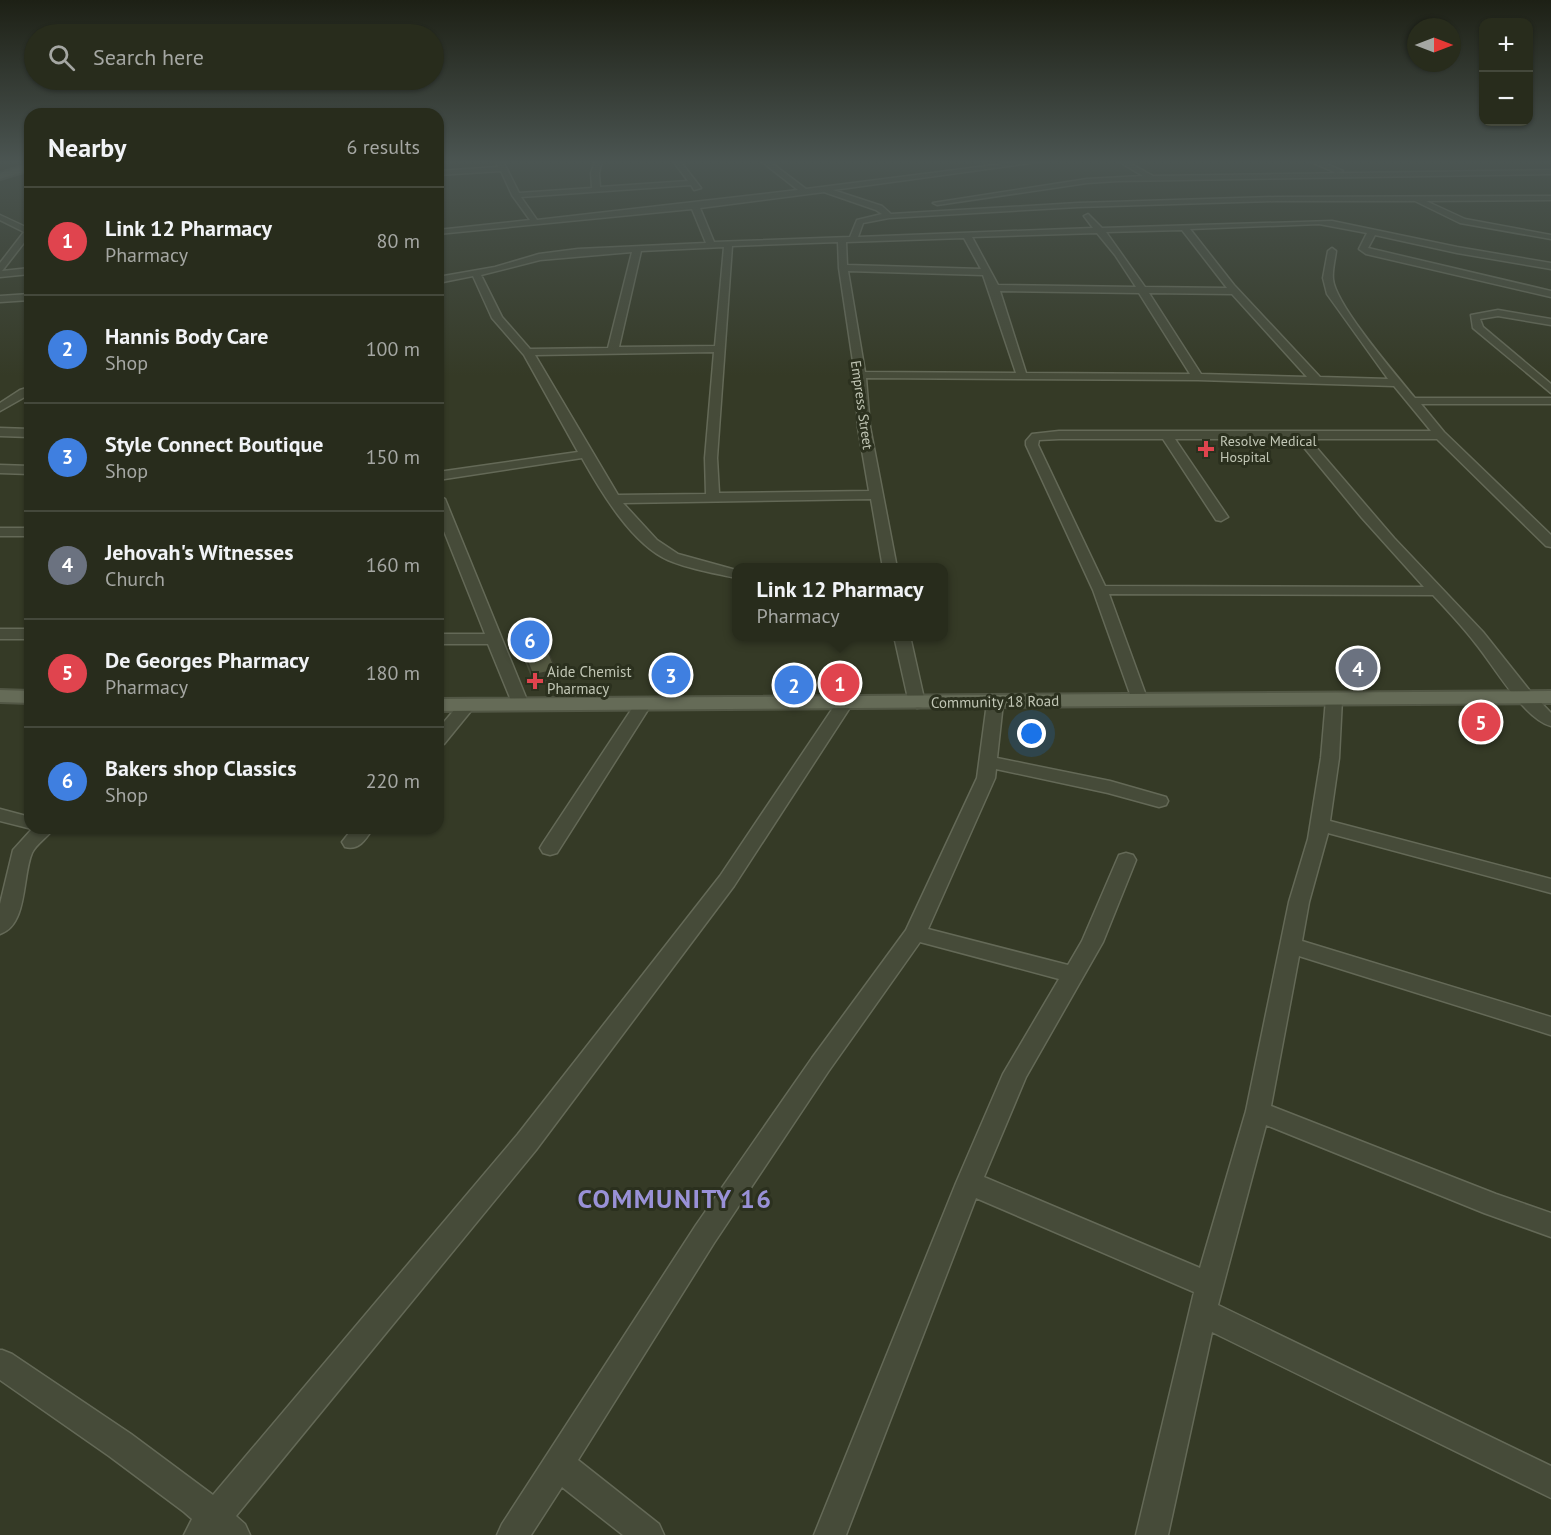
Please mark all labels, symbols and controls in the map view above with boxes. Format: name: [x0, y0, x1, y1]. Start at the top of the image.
north arrow: [1407, 18, 1461, 72]
map controls: [1479, 18, 1533, 126]
button: +: [1479, 18, 1533, 72]
search box: [24, 24, 444, 90]
icon: search: [45, 41, 78, 74]
text: Search here: [93, 43, 204, 71]
button: −: [1479, 72, 1533, 126]
text: Nearby: [48, 131, 126, 164]
text: 6 results: [347, 134, 420, 160]
text: Link 12 Pharmacy: [105, 214, 272, 242]
text: 1: [62, 228, 73, 254]
text: 80 m: [377, 228, 420, 254]
text: Pharmacy: [105, 242, 188, 268]
text: Hannis Body Care: [105, 322, 269, 350]
text: 2: [62, 336, 73, 362]
text: 100 m: [366, 336, 420, 362]
text: Shop: [105, 350, 148, 376]
street label: Empress Street: [847, 359, 877, 451]
text: Style Connect Boutique: [105, 430, 323, 458]
place label: Resolve Medical Hospital: [1220, 432, 1317, 466]
marker: Resolve Medical Hospital: [1197, 440, 1215, 458]
text: 3: [62, 444, 73, 470]
text: 150 m: [366, 444, 420, 470]
text: Shop: [105, 458, 148, 484]
text: Jehovah's Witnesses: [105, 538, 294, 566]
text: 4: [62, 552, 73, 578]
text: 160 m: [366, 552, 420, 578]
popup: [732, 563, 948, 641]
text: Church: [105, 566, 165, 592]
text: Link 12 Pharmacy: [757, 575, 923, 603]
text: Pharmacy: [757, 603, 840, 629]
pin: 6: [510, 618, 550, 662]
text: De Georges Pharmacy: [105, 646, 309, 674]
pin: 4: [1338, 646, 1378, 690]
pin: 3: [652, 652, 690, 698]
text: 5: [62, 660, 73, 686]
text: 180 m: [366, 660, 420, 686]
pin: 1: [820, 660, 860, 706]
place label: Aide Chemist Pharmacy: [547, 662, 631, 698]
pin: 2: [774, 662, 814, 708]
text: Pharmacy: [105, 674, 188, 700]
marker: Aide Chemist Pharmacy: [528, 674, 542, 688]
street label: Community 18 Road: [931, 691, 1059, 712]
pin: 5: [1462, 700, 1500, 744]
your location: [1017, 719, 1046, 748]
text: Bakers shop Classics: [105, 754, 296, 782]
text: 6: [62, 768, 73, 794]
text: 220 m: [366, 768, 420, 794]
text: Shop: [105, 782, 148, 808]
district label: COMMUNITY 16: [577, 1182, 773, 1215]

